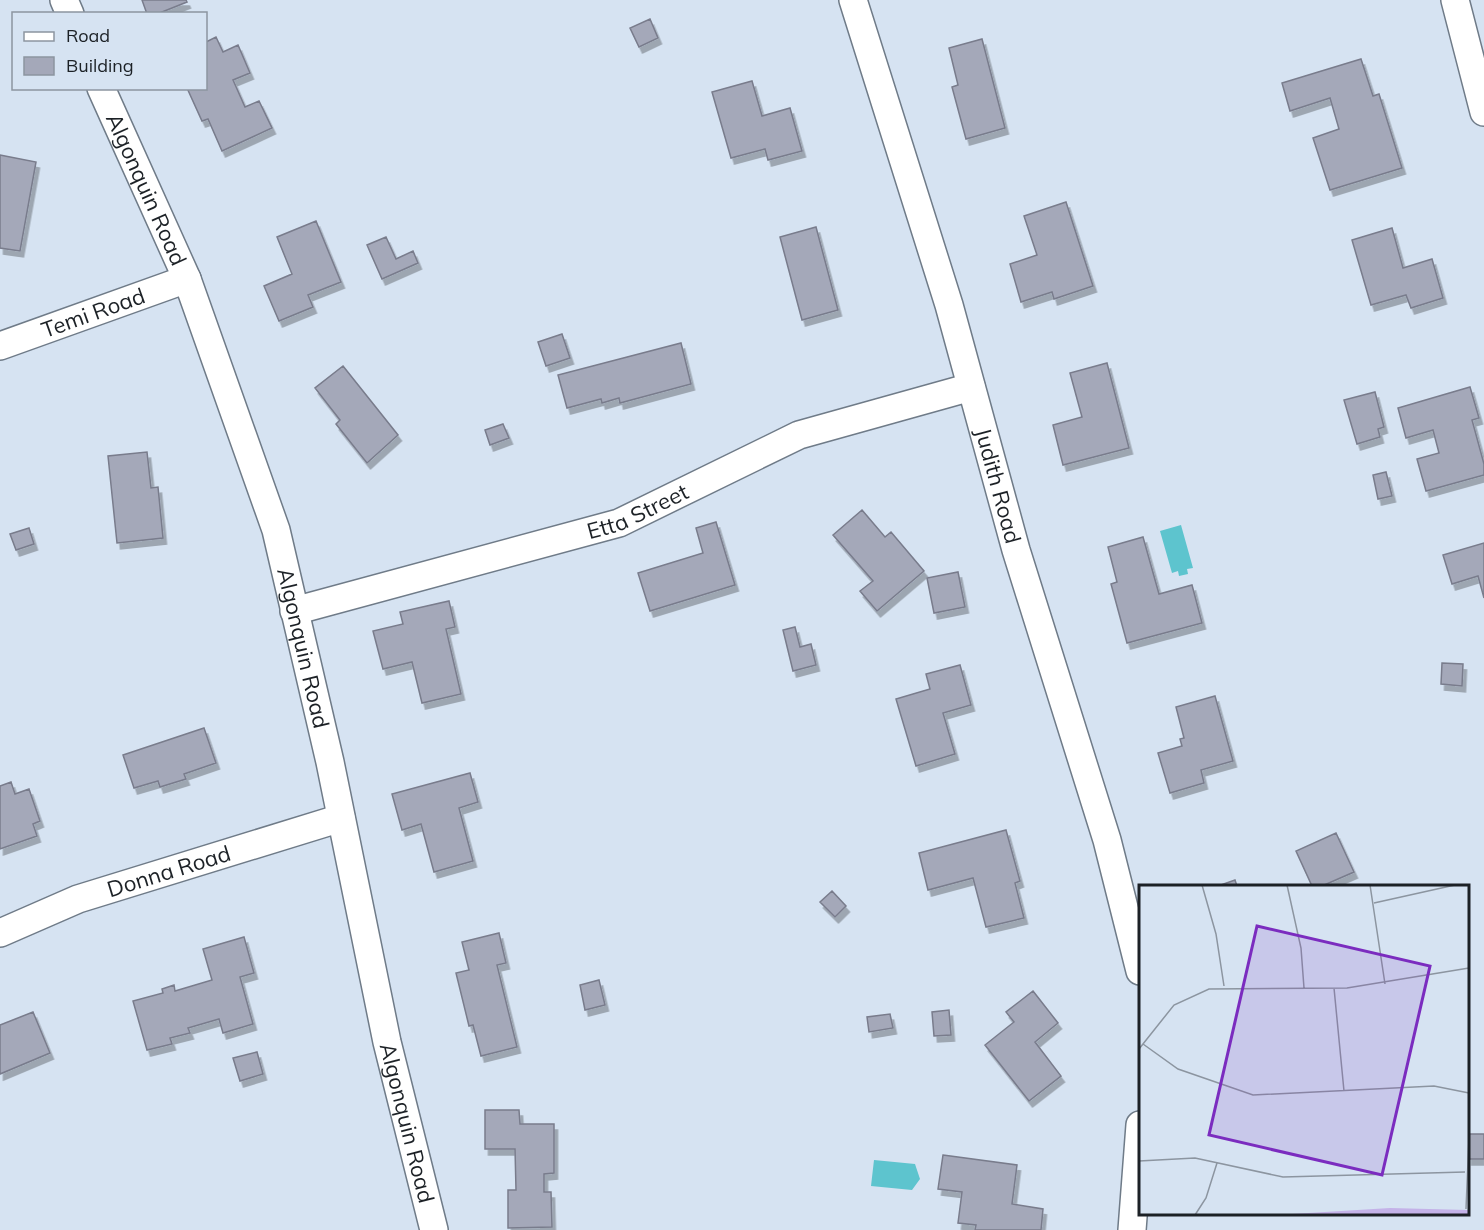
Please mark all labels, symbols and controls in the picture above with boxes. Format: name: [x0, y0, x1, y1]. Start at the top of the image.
legend: [12, 12, 207, 90]
text: Road: [66, 24, 110, 47]
text: Building: [66, 54, 134, 77]
street label: Algonquin Road: [100, 109, 193, 270]
street label: Temi Road: [38, 281, 149, 344]
street label: Judith Road: [969, 425, 1028, 547]
street label: Etta Street: [584, 477, 693, 545]
street label: Algonquin Road: [271, 565, 336, 731]
street label: Donna Road: [104, 839, 234, 903]
inset map: [1139, 885, 1469, 1215]
street label: Algonquin Road: [374, 1040, 441, 1206]

